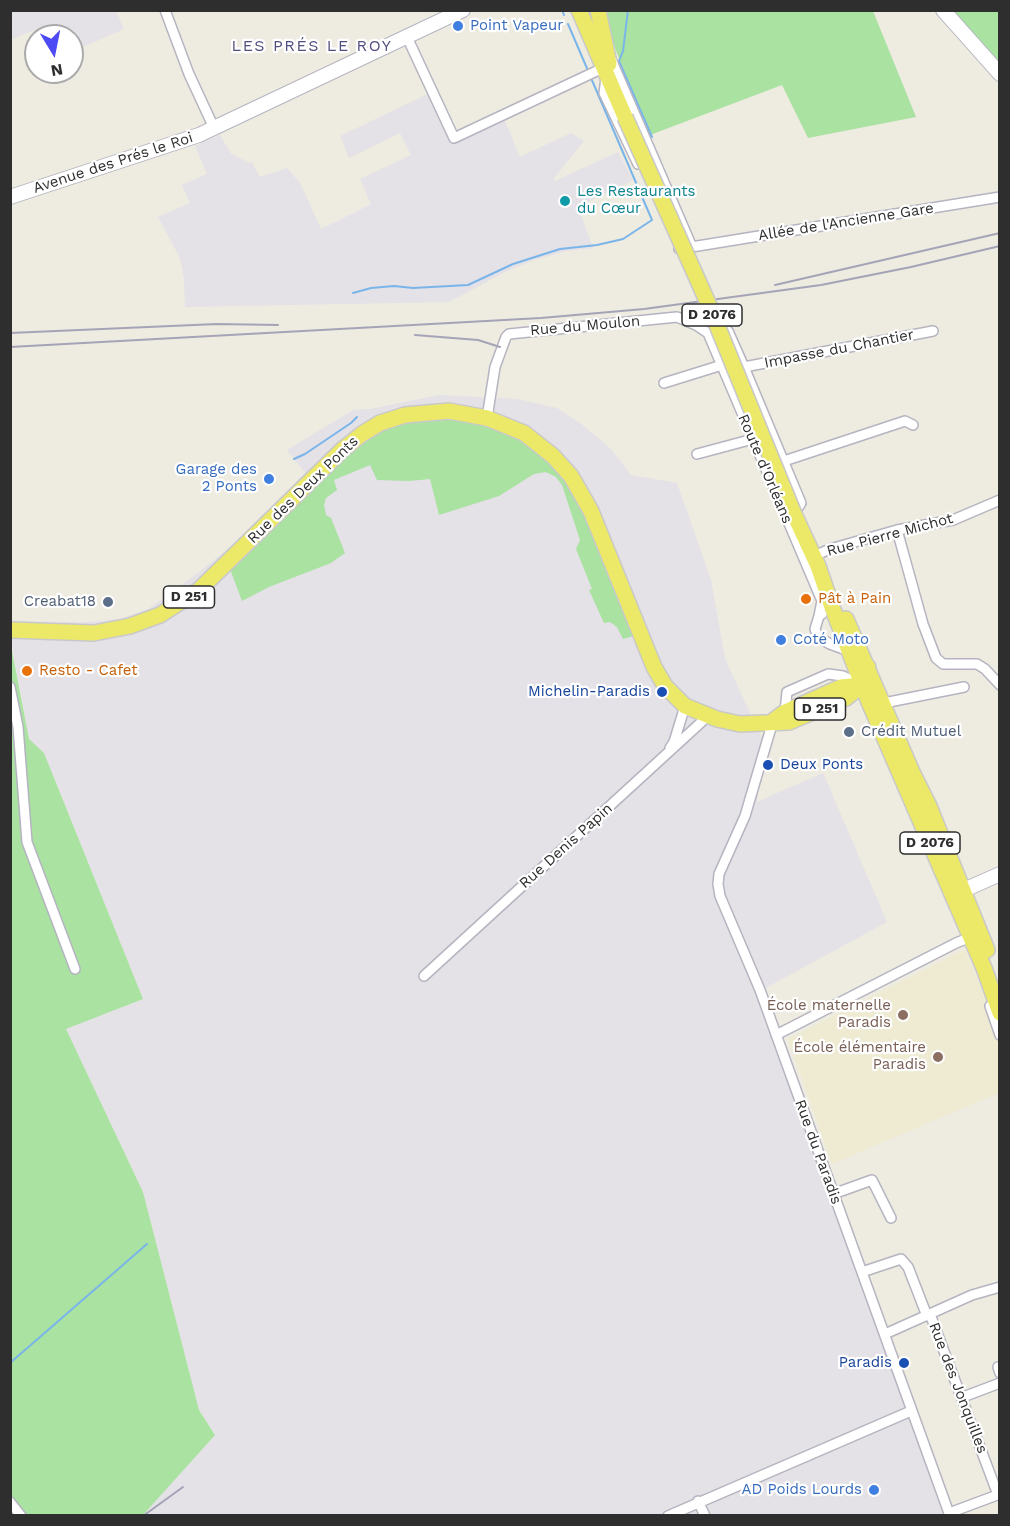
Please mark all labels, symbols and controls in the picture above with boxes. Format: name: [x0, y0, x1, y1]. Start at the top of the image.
place label: Point Vapeur: [470, 17, 563, 35]
marker: Point Vapeur: [451, 19, 465, 33]
north arrow: [24, 24, 84, 84]
district label: LES PRÉS LE ROY: [232, 36, 392, 56]
text: N: [49, 60, 64, 81]
street label: Avenue des Prés le Roi: [31, 129, 195, 197]
place label: Les Restaurants du Cœur: [577, 183, 695, 218]
marker: Les Restaurants du Cœur: [558, 194, 572, 208]
street label: Allée de l'Ancienne Gare: [757, 199, 935, 245]
road number: D 2076: [682, 304, 742, 326]
street label: Rue du Moulon: [529, 312, 641, 340]
street label: Impasse du Chantier: [763, 326, 915, 372]
street label: Route d'Orléans: [734, 412, 796, 526]
street label: Rue des Deux Ponts: [244, 432, 362, 548]
place label: Garage des 2 Ponts: [176, 461, 257, 496]
marker: Garage des 2 Ponts: [262, 472, 276, 486]
street label: Rue Pierre Michot: [825, 509, 955, 561]
road number: D 251: [164, 586, 214, 608]
place label: Pât à Pain: [818, 590, 891, 608]
marker: Pât à Pain: [799, 592, 813, 606]
place label: Creabat18: [24, 593, 96, 611]
marker: Creabat18: [101, 595, 115, 609]
place label: Coté Moto: [793, 631, 869, 649]
marker: Coté Moto: [774, 633, 788, 647]
place label: Resto - Cafet: [39, 662, 138, 680]
marker: Resto - Cafet: [20, 664, 34, 678]
place label: Michelin-Paradis: [528, 683, 650, 701]
marker: Michelin-Paradis: [655, 685, 669, 699]
road number: D 251: [794, 698, 846, 720]
place label: Crédit Mutuel: [861, 723, 961, 741]
marker: Crédit Mutuel: [842, 725, 856, 739]
place label: Deux Ponts: [780, 756, 863, 774]
marker: Deux Ponts: [761, 758, 775, 772]
street label: Rue Denis Papin: [516, 800, 616, 892]
road number: D 2076: [900, 832, 960, 854]
place label: École maternelle Paradis: [767, 997, 891, 1032]
marker: École maternelle Paradis: [896, 1008, 910, 1022]
place label: École élémentaire Paradis: [794, 1039, 926, 1074]
marker: École élémentaire Paradis: [931, 1050, 945, 1064]
street label: Rue du Paradis: [791, 1097, 845, 1207]
street label: Rue des Jonquilles: [925, 1320, 991, 1456]
place label: Paradis: [839, 1354, 892, 1372]
marker: Paradis: [897, 1356, 911, 1370]
place label: AD Poids Lourds: [742, 1481, 862, 1499]
marker: AD Poids Lourds: [867, 1483, 881, 1497]

